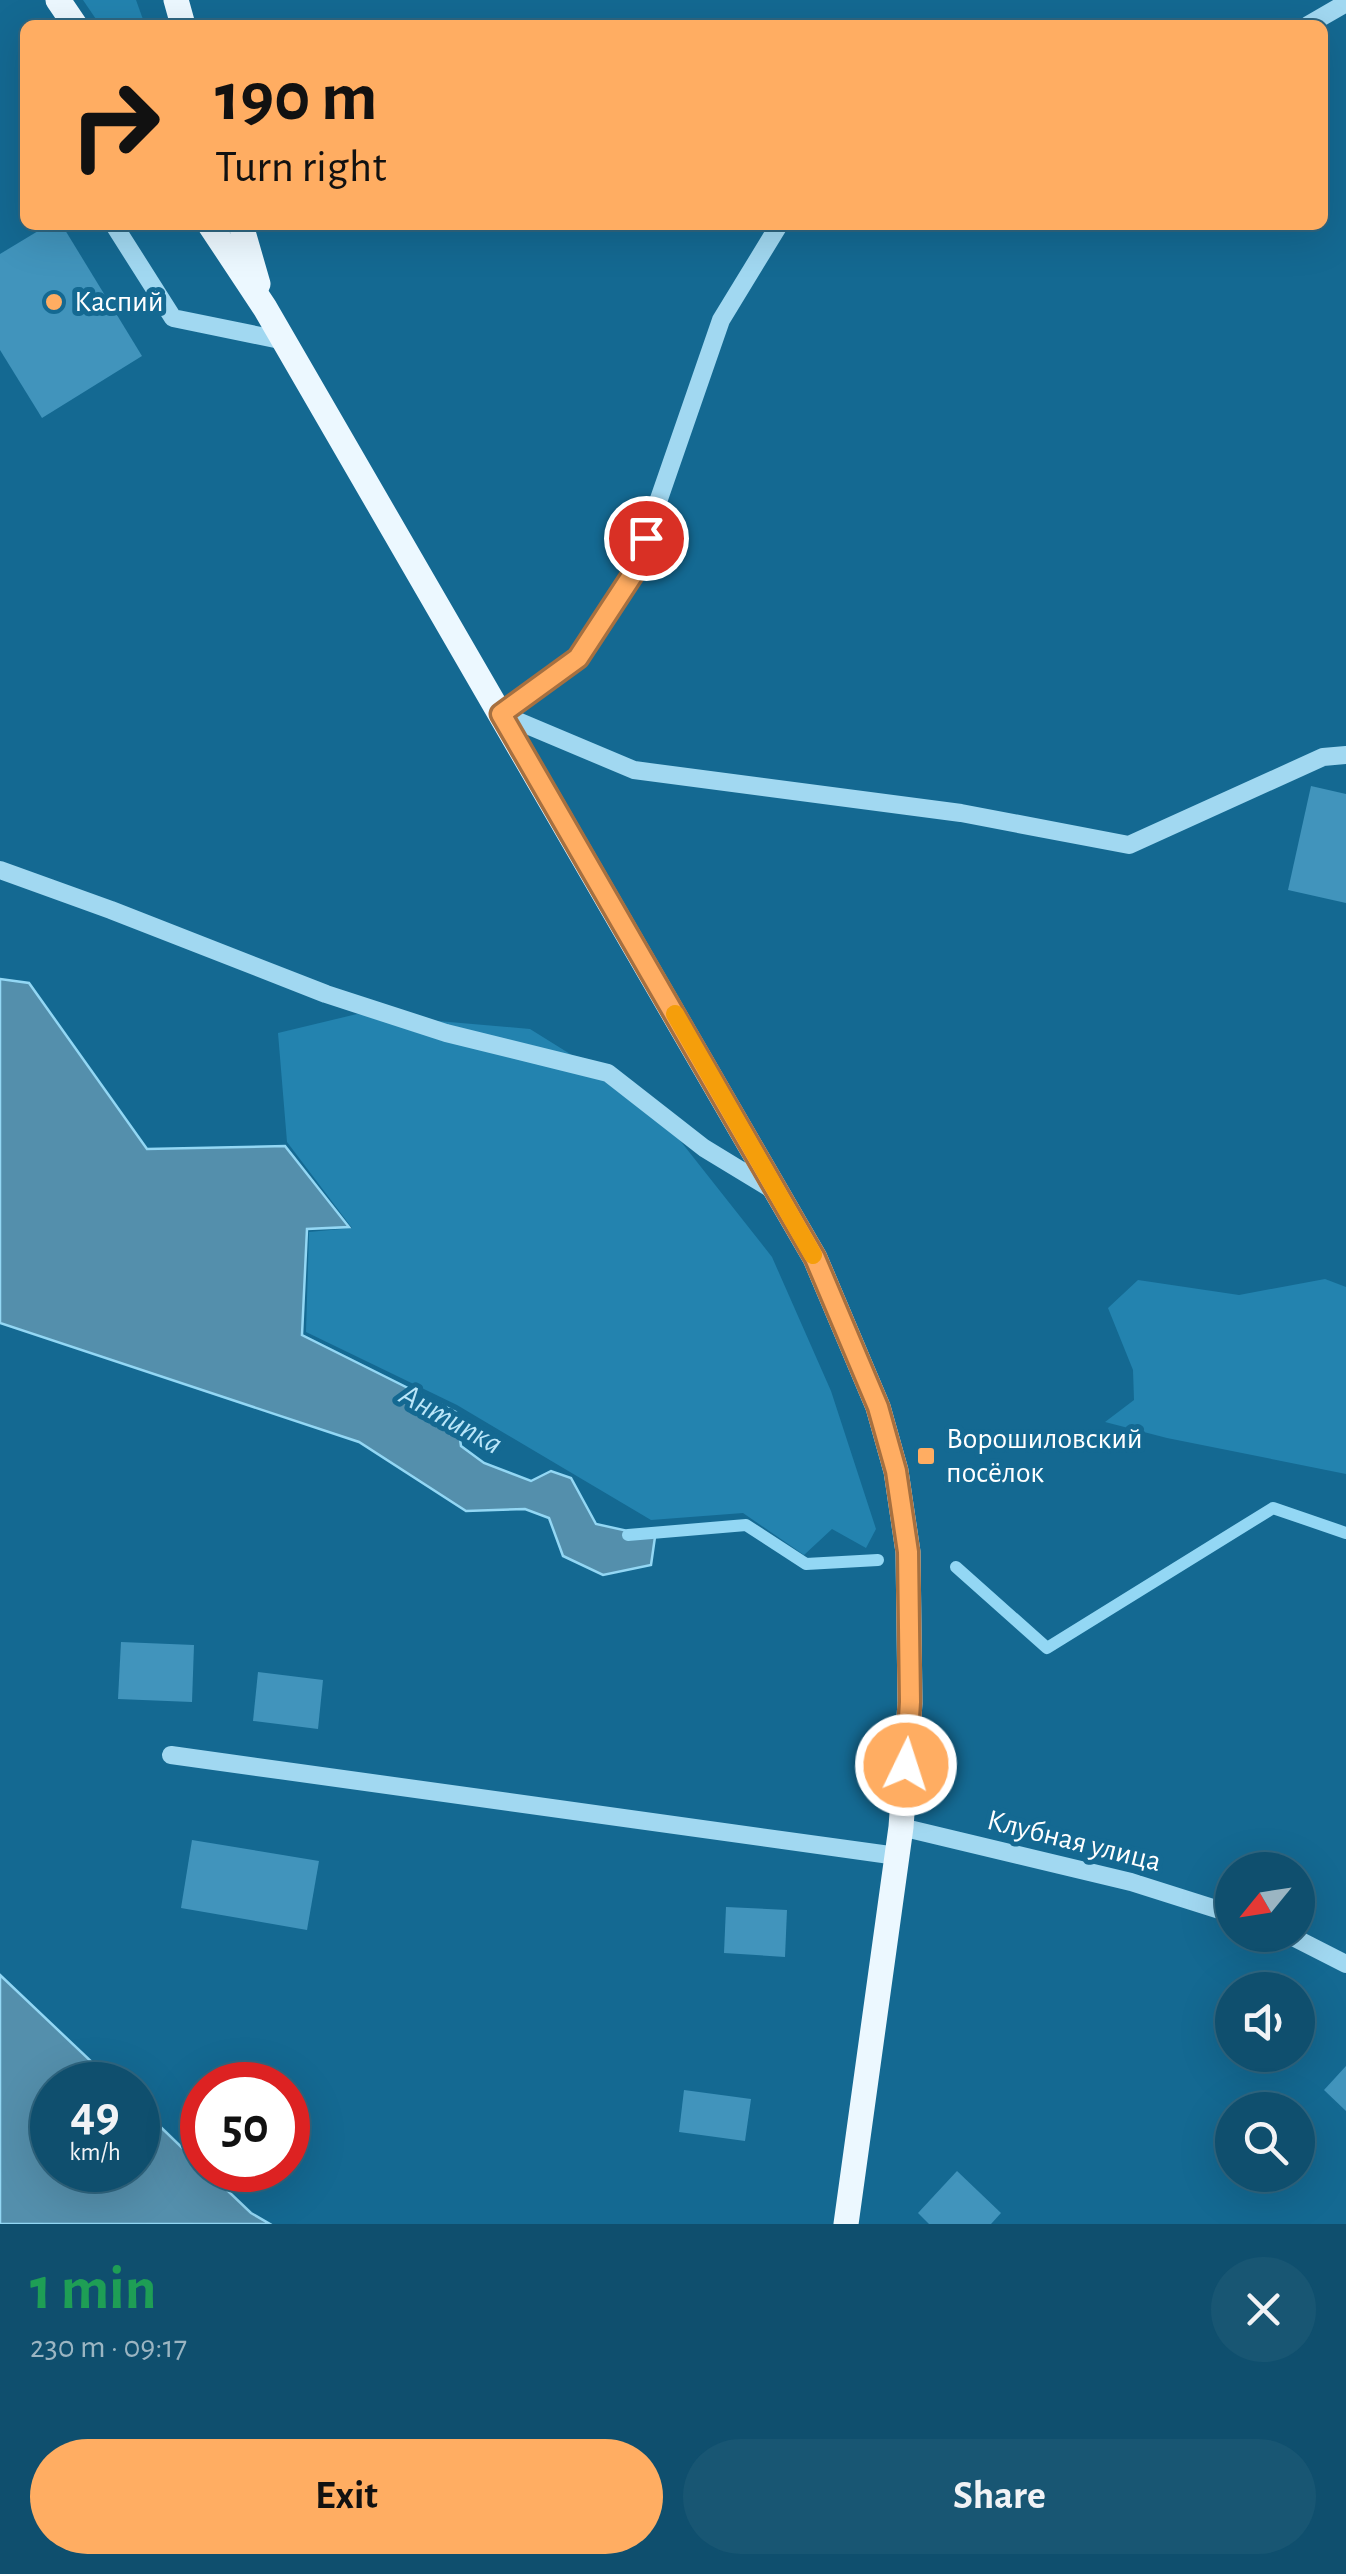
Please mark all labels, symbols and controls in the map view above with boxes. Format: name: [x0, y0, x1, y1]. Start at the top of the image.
icon: right: [50, 60, 180, 190]
text: 190 m: [215, 63, 378, 133]
text: Turn right: [215, 145, 387, 190]
place label: Каспий: [74, 287, 164, 317]
marker: Каспий: [43, 291, 65, 313]
pin: [604, 496, 689, 581]
icon: arrive: [619, 511, 674, 566]
water label: Антипка: [393, 1377, 508, 1460]
place label: Ворошиловский посёлок: [946, 1424, 1143, 1488]
marker: Ворошиловский посёлок: [915, 1445, 937, 1467]
position arrow: [854, 1713, 958, 1817]
street label: Клубная улица: [984, 1805, 1164, 1877]
north arrow: [1215, 1852, 1315, 1952]
map controls: [1215, 1852, 1315, 2192]
button: sound: [1215, 1972, 1315, 2072]
speed limit sign: 50: [180, 2062, 310, 2192]
text: 49: [70, 2090, 120, 2140]
button: search: [1215, 2092, 1315, 2192]
text: km/h: [69, 2140, 121, 2165]
button: close: [1211, 2257, 1316, 2362]
text: 1 min: [30, 2260, 156, 2320]
text: 230 m · 09:17: [30, 2331, 187, 2363]
button: Exit: [30, 2439, 663, 2554]
button: Share: [683, 2439, 1316, 2554]

